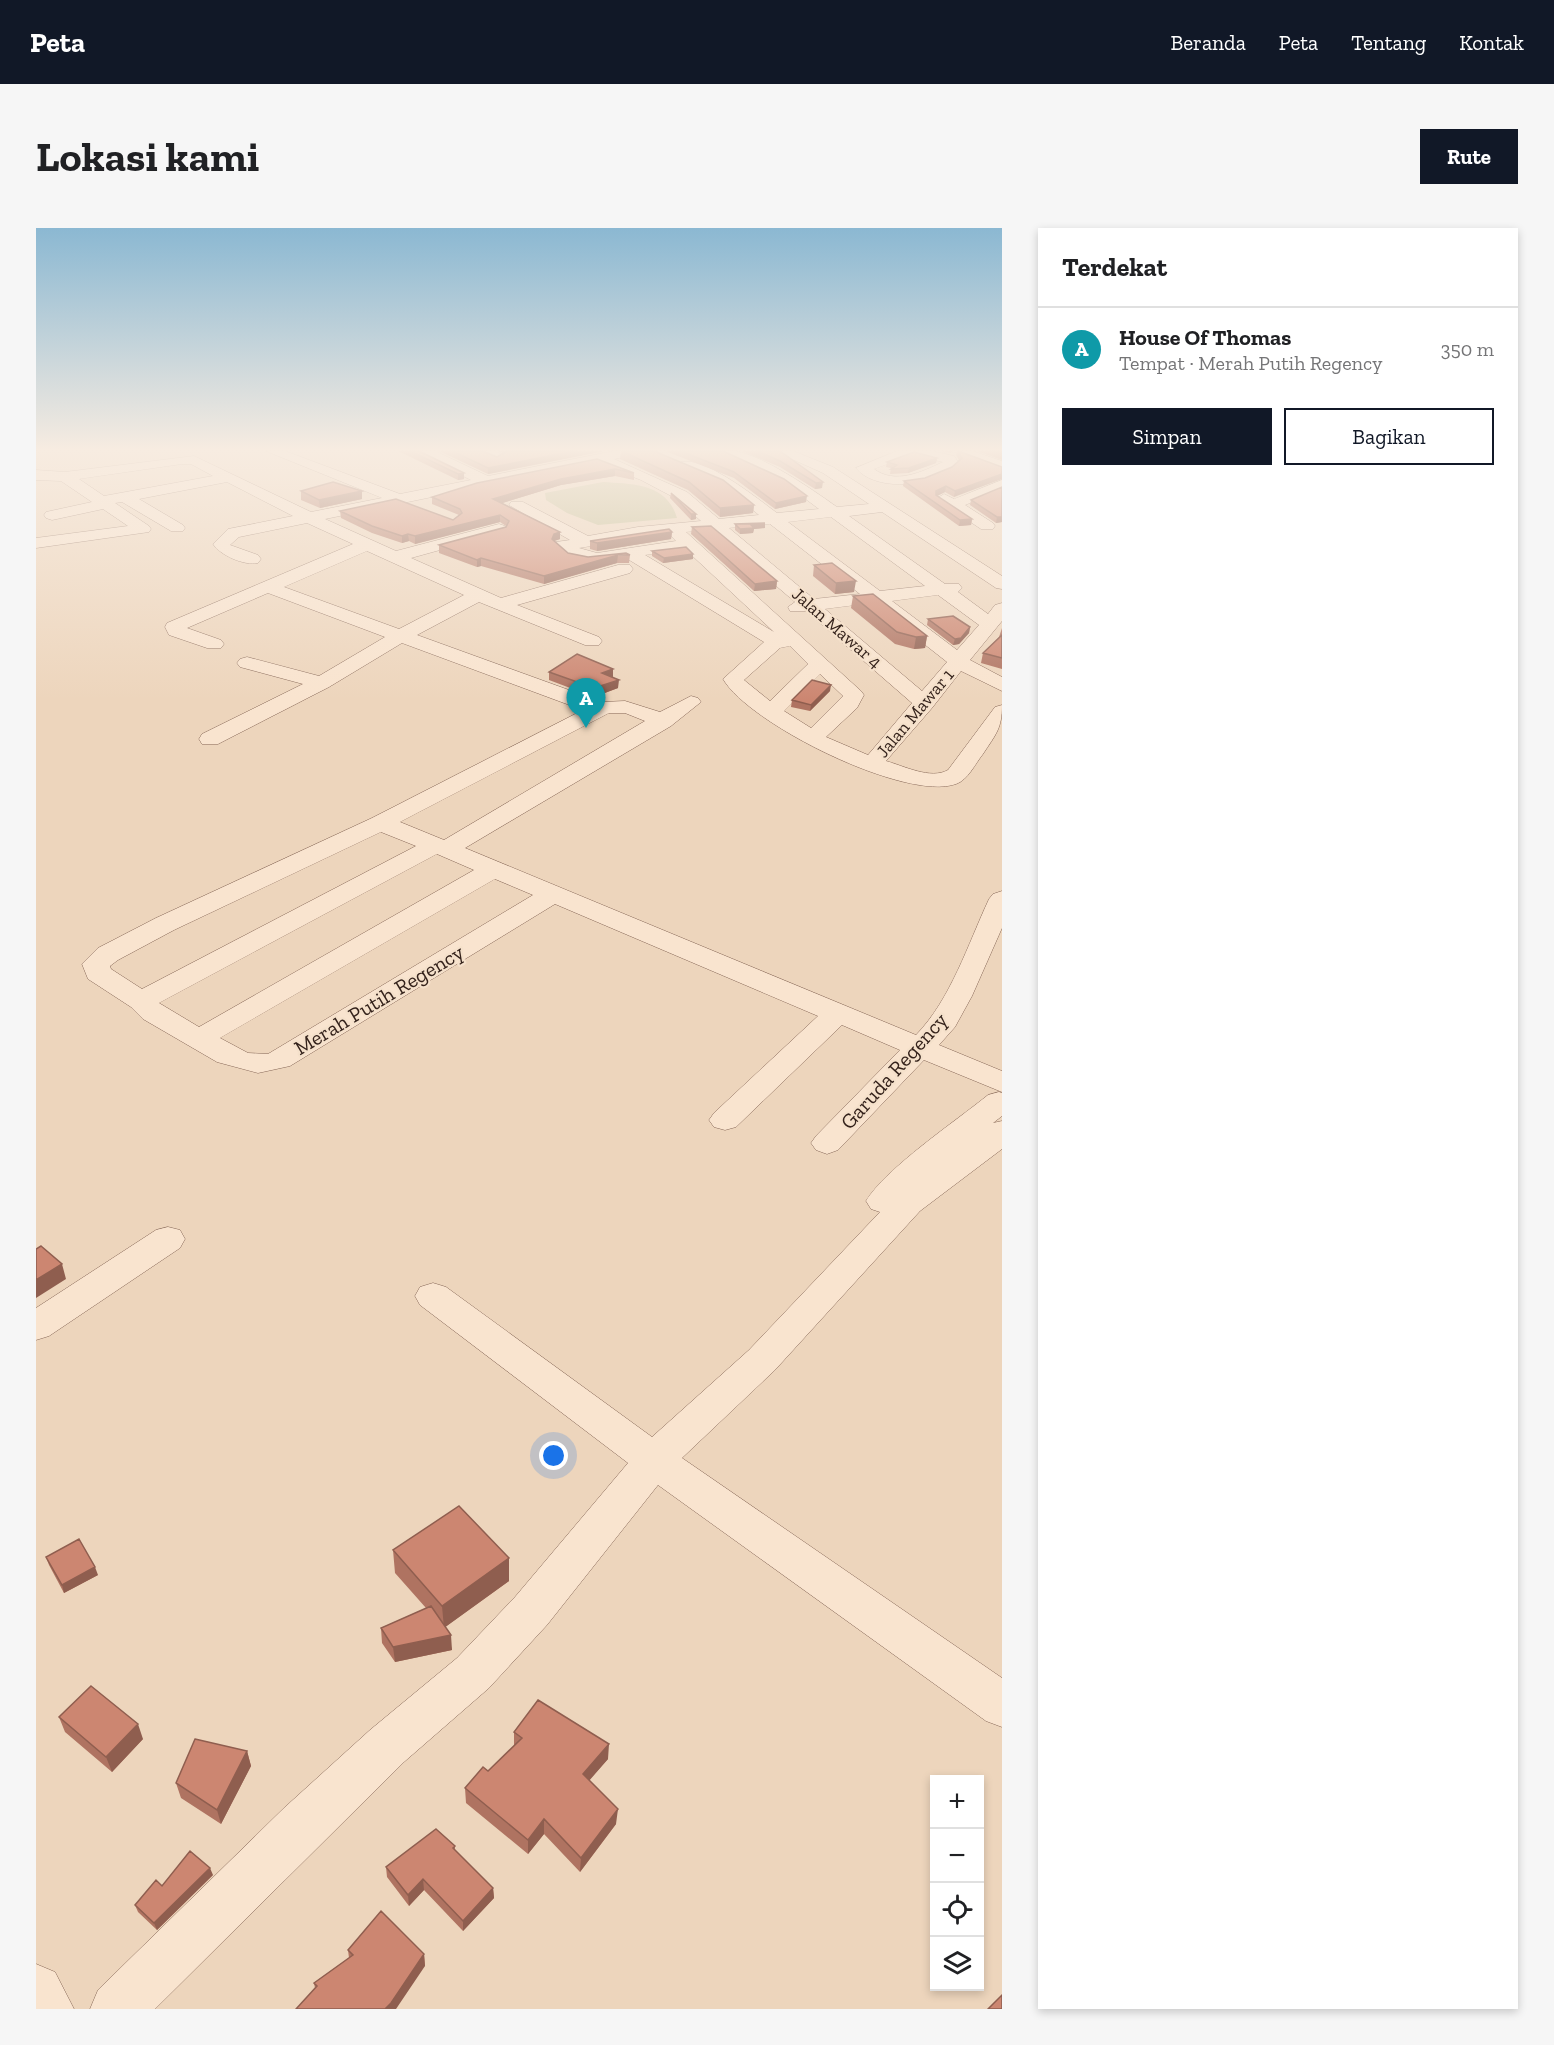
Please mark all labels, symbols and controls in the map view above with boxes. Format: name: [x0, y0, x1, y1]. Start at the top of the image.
text: Peta: [30, 26, 85, 59]
text: Beranda: [1171, 30, 1246, 55]
text: Peta: [1279, 30, 1318, 55]
text: Tentang: [1351, 30, 1426, 55]
text: Kontak: [1459, 30, 1524, 55]
button: Rute: [1420, 129, 1518, 184]
text: Lokasi kami: [36, 131, 259, 182]
text: Terdekat: [1062, 251, 1167, 283]
text: House Of Thomas: [1119, 324, 1291, 351]
text: A: [1075, 337, 1088, 361]
text: 350 m: [1441, 337, 1494, 361]
text: Tempat · Merah Putih Regency: [1119, 351, 1383, 375]
button: Simpan: [1062, 408, 1272, 465]
button: Bagikan: [1284, 408, 1494, 465]
street label: Jalan Mawar 4: [788, 583, 887, 673]
street label: Jalan Mawar 1: [872, 664, 959, 762]
pin: A: [566, 678, 606, 728]
street label: Merah Putih Regency: [289, 939, 468, 1060]
street label: Garuda Regency: [835, 1007, 953, 1134]
your location: [539, 1441, 568, 1470]
map controls: [930, 1775, 984, 1991]
button: +: [930, 1775, 984, 1829]
button: −: [930, 1829, 984, 1883]
button: locate: [930, 1883, 984, 1937]
button: layers: [930, 1937, 984, 1991]

